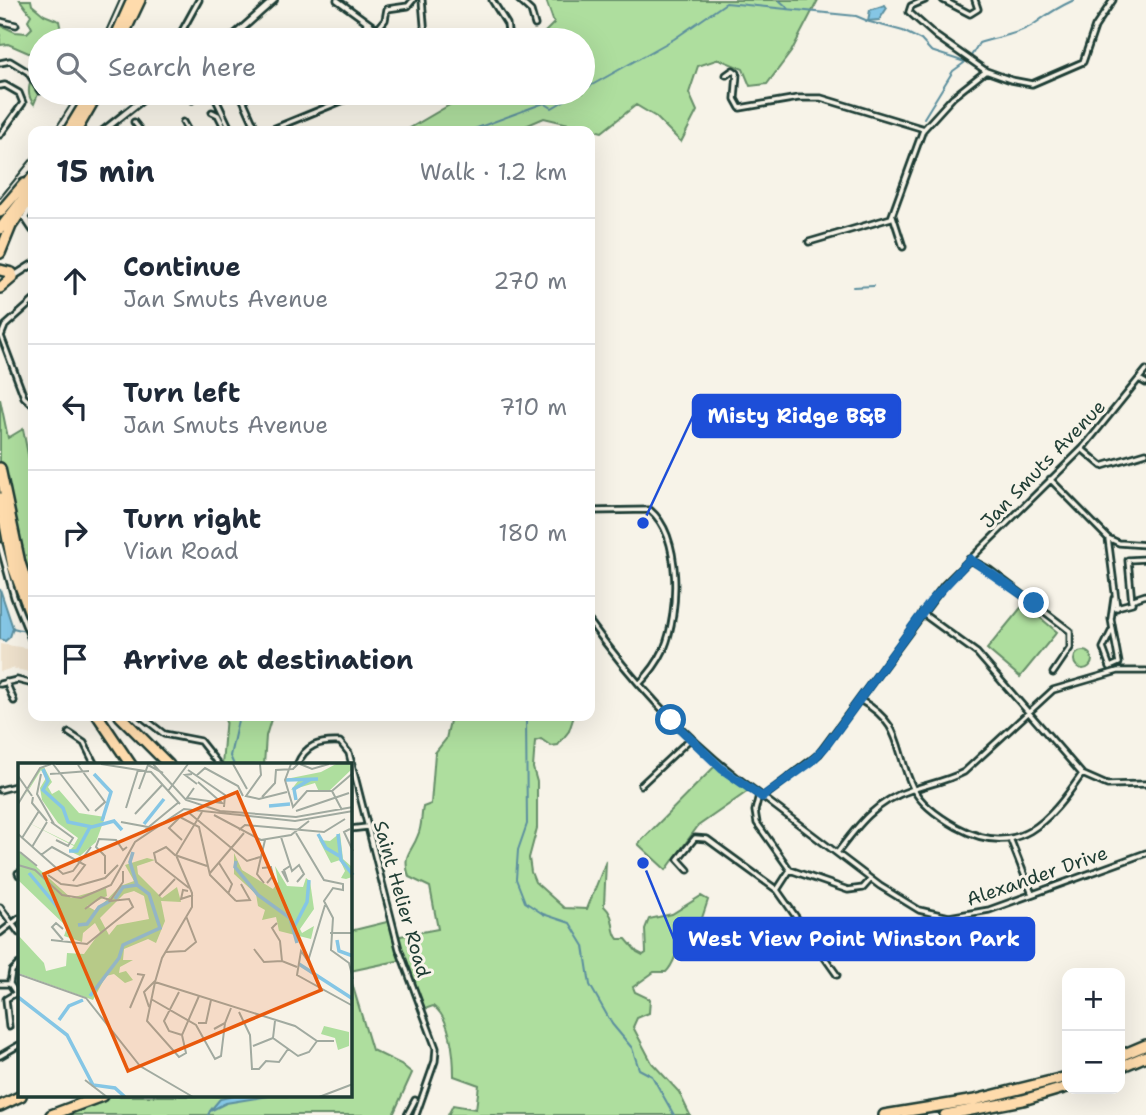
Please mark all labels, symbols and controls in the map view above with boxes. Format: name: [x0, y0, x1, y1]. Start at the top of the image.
search box: [28, 28, 595, 105]
icon: search: [52, 48, 90, 86]
text: Search here: [108, 49, 257, 84]
text: 15 min: [56, 151, 155, 192]
text: Walk · 1.2 km: [420, 157, 567, 187]
text: Continue: [123, 249, 241, 284]
icon: ahead: [56, 262, 94, 300]
text: 270 m: [493, 266, 567, 296]
text: Jan Smuts Avenue: [123, 284, 328, 314]
text: Turn left: [123, 375, 240, 410]
icon: left: [56, 388, 94, 426]
text: 710 m: [499, 392, 567, 422]
street label: Jan Smuts Avenue: [975, 394, 1111, 534]
callout: Misty Ridge B&B: [693, 395, 900, 437]
text: Misty Ridge B&B: [707, 402, 887, 430]
text: Jan Smuts Avenue: [123, 410, 328, 440]
text: Turn right: [123, 501, 261, 536]
icon: right: [56, 514, 94, 552]
text: 180 m: [498, 518, 567, 548]
text: Vian Road: [123, 536, 239, 566]
route end: [1018, 587, 1049, 618]
icon: arrive: [56, 640, 94, 678]
text: Arrive at destination: [123, 642, 413, 677]
route start: [655, 704, 686, 735]
inset map: [18, 763, 352, 1098]
street label: Saint Helier Road: [368, 818, 436, 980]
street label: Alexander Drive: [963, 840, 1111, 912]
callout: West View Point Winston Park: [674, 918, 1034, 960]
text: West View Point Winston Park: [688, 925, 1020, 953]
map controls: [1062, 968, 1125, 1094]
button: +: [1062, 968, 1125, 1031]
button: −: [1062, 1031, 1125, 1094]

